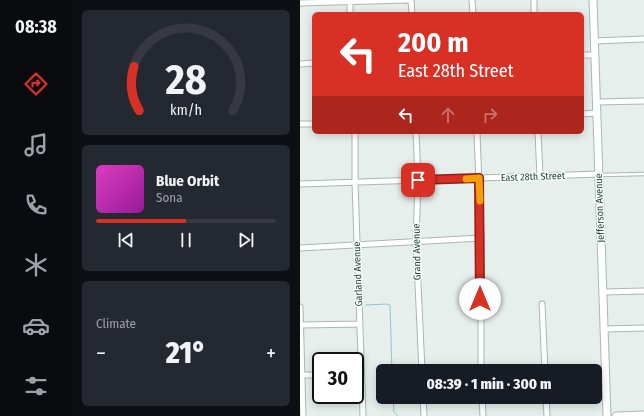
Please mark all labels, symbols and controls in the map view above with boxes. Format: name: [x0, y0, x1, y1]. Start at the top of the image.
text: 08:38: [15, 16, 57, 38]
text: 200 m: [398, 26, 469, 59]
icon: left: [332, 28, 384, 80]
text: 28: [164, 54, 207, 104]
text: East 28th Street: [398, 60, 514, 82]
icon: directions: [22, 70, 50, 98]
text: km/h: [170, 101, 202, 118]
icon: left: [395, 104, 417, 126]
icon: ahead: [437, 104, 459, 126]
icon: right: [479, 104, 501, 126]
icon: music: [22, 131, 50, 159]
pin: [401, 163, 435, 197]
icon: arrive: [407, 169, 429, 191]
street label: East 28th Street: [501, 170, 566, 184]
text: Blue Orbit: [156, 172, 219, 190]
street label: Jefferson Avenue: [593, 173, 607, 243]
text: Sona: [156, 190, 183, 205]
icon: phone: [22, 191, 50, 219]
street label: Grand Avenue: [411, 223, 423, 281]
icon: previous: [115, 229, 137, 251]
icon: pause: [175, 229, 197, 251]
icon: next: [235, 229, 257, 251]
street label: Garland Avenue: [351, 241, 365, 307]
icon: climate: [22, 251, 50, 279]
position arrow: [459, 278, 501, 320]
icon: car: [22, 312, 50, 340]
text: Climate: [96, 316, 136, 331]
text: 21°: [166, 335, 206, 371]
text: −: [96, 340, 106, 367]
text: +: [266, 340, 276, 367]
speed limit sign: 30: [312, 352, 364, 404]
icon: filters: [22, 372, 50, 400]
text: 08:39 · 1 min · 300 m: [427, 375, 551, 393]

